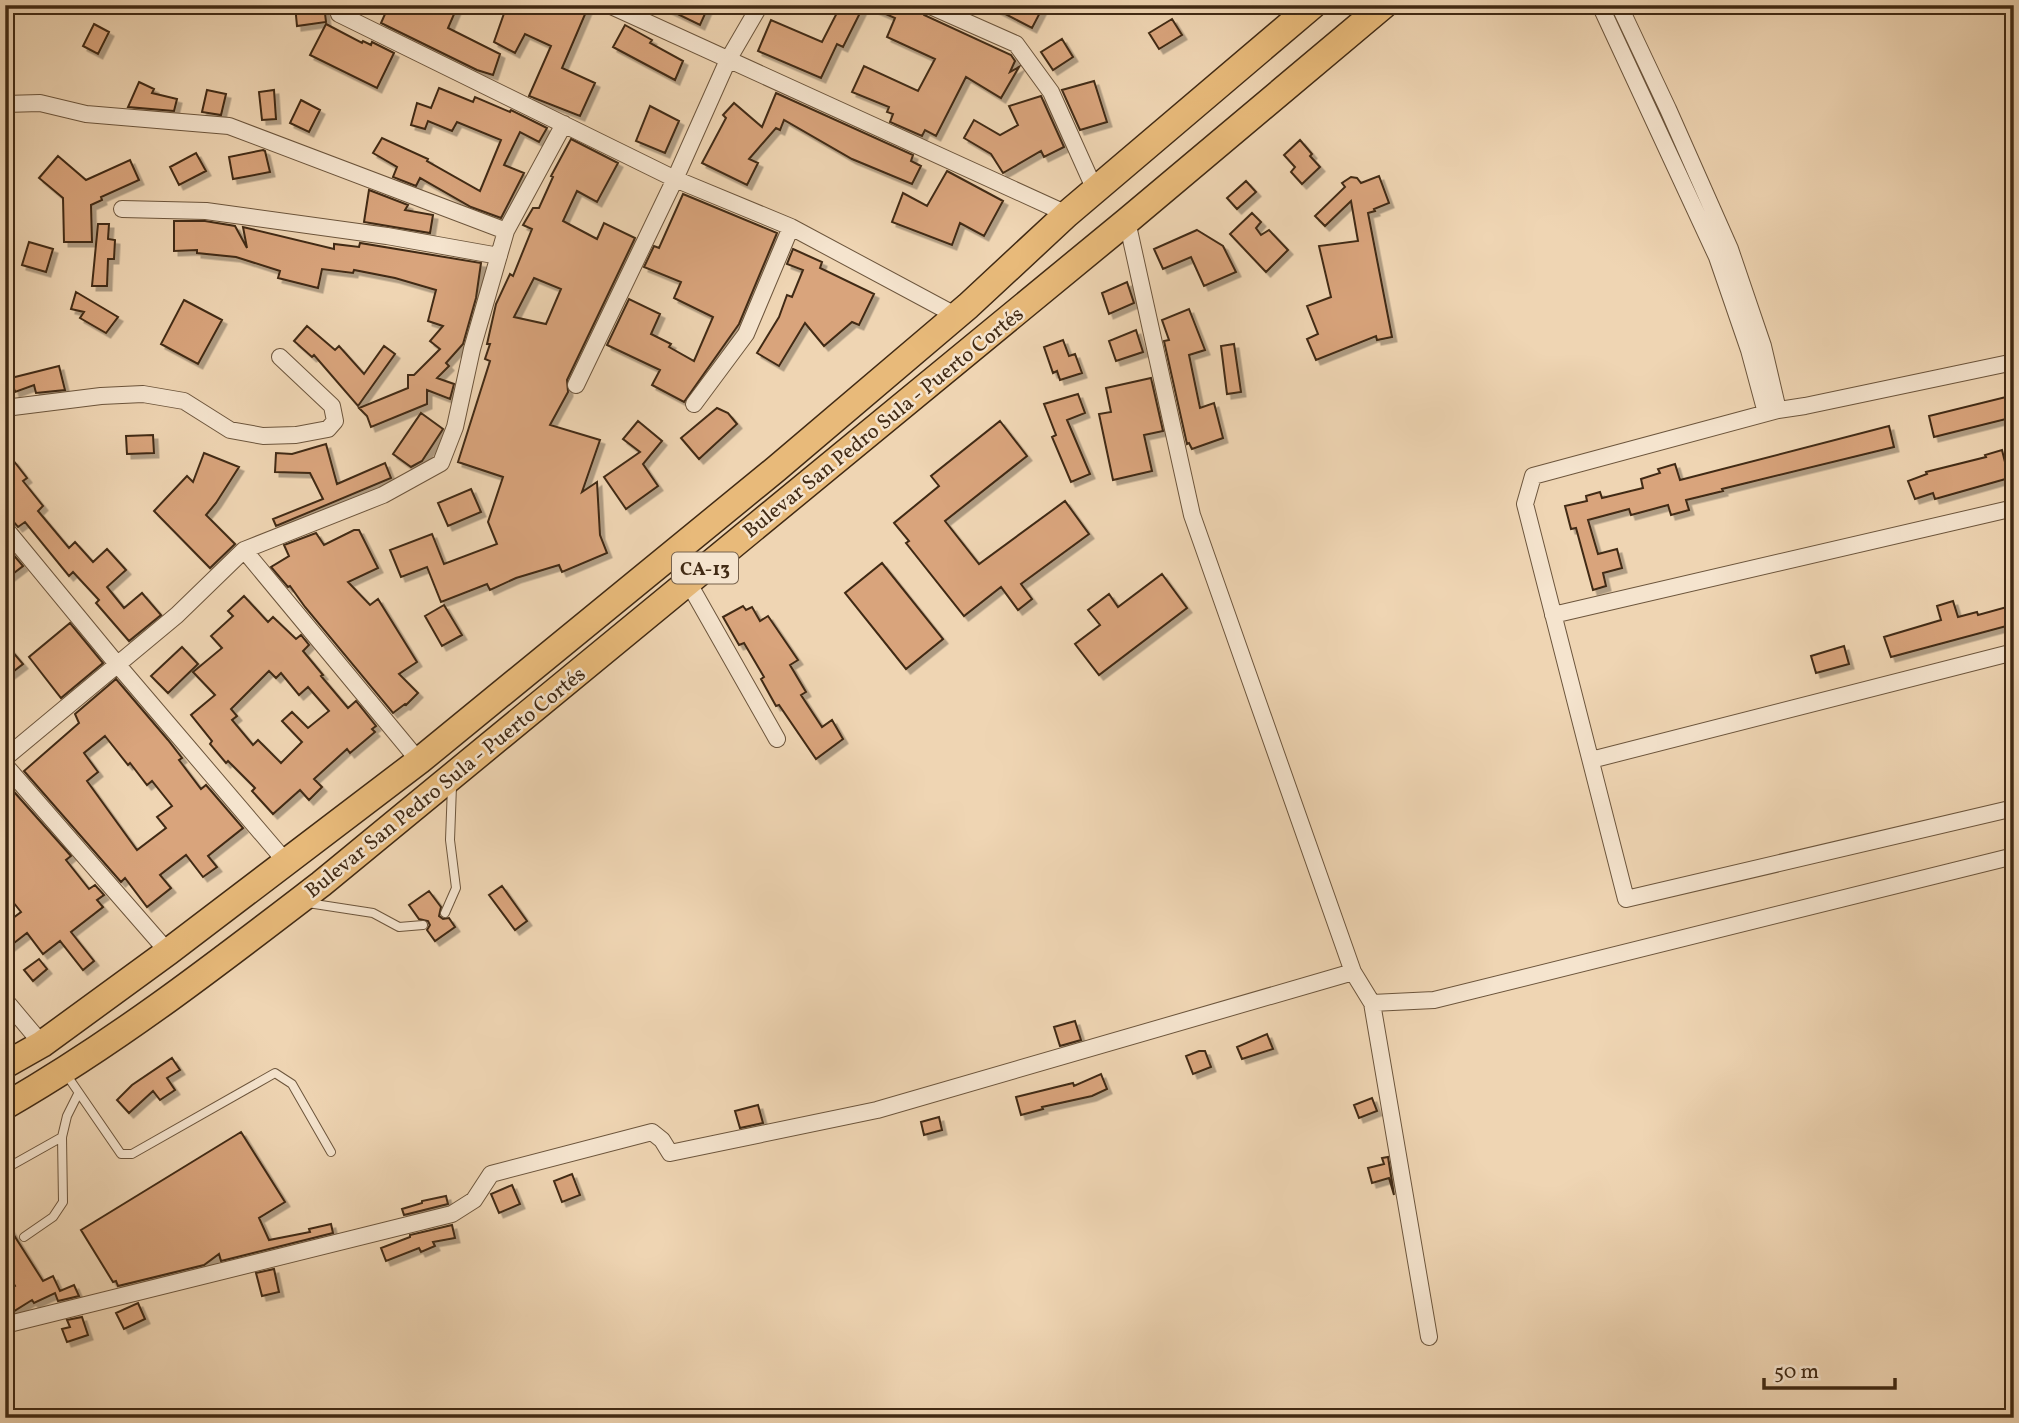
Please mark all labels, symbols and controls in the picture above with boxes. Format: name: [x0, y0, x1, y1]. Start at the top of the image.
street label: Bulevar San Pedro Sula - Puerto Cortés: [737, 301, 1031, 546]
road number: CA-13: [672, 552, 738, 583]
street label: Bulevar San Pedro Sula - Puerto Cortés: [299, 661, 593, 906]
scale bar: [1764, 1346, 1895, 1390]
text: 50 m: [1774, 1358, 1819, 1387]

